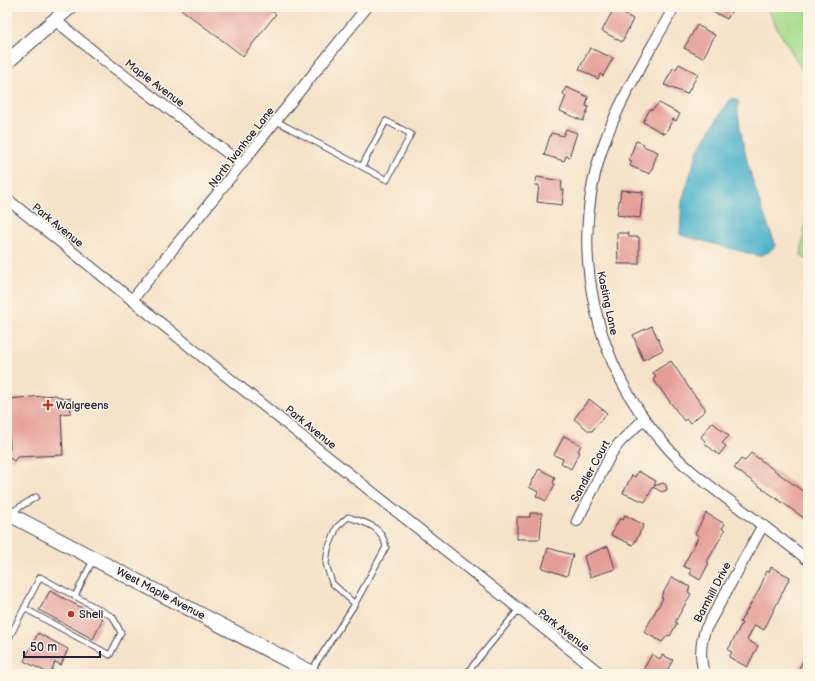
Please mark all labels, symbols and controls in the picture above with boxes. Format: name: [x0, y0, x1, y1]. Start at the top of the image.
street label: Maple Avenue: [122, 57, 187, 110]
street label: North Ivanhoe Lane: [206, 104, 277, 190]
street label: Park Avenue: [30, 201, 86, 250]
street label: Kasting Lane: [594, 270, 621, 337]
place label: Walgreens: [56, 399, 109, 412]
marker: Walgreens: [43, 400, 53, 410]
street label: Park Avenue: [283, 403, 339, 452]
street label: Sandler Court: [568, 437, 613, 504]
street label: Barnhill Drive: [691, 559, 734, 625]
street label: West Maple Avenue: [114, 565, 208, 623]
street label: Park Avenue: [535, 606, 592, 655]
place label: Shell: [79, 608, 103, 621]
marker: Shell: [66, 609, 76, 619]
scale bar: [24, 633, 100, 659]
text: 50 m: [30, 640, 57, 655]

